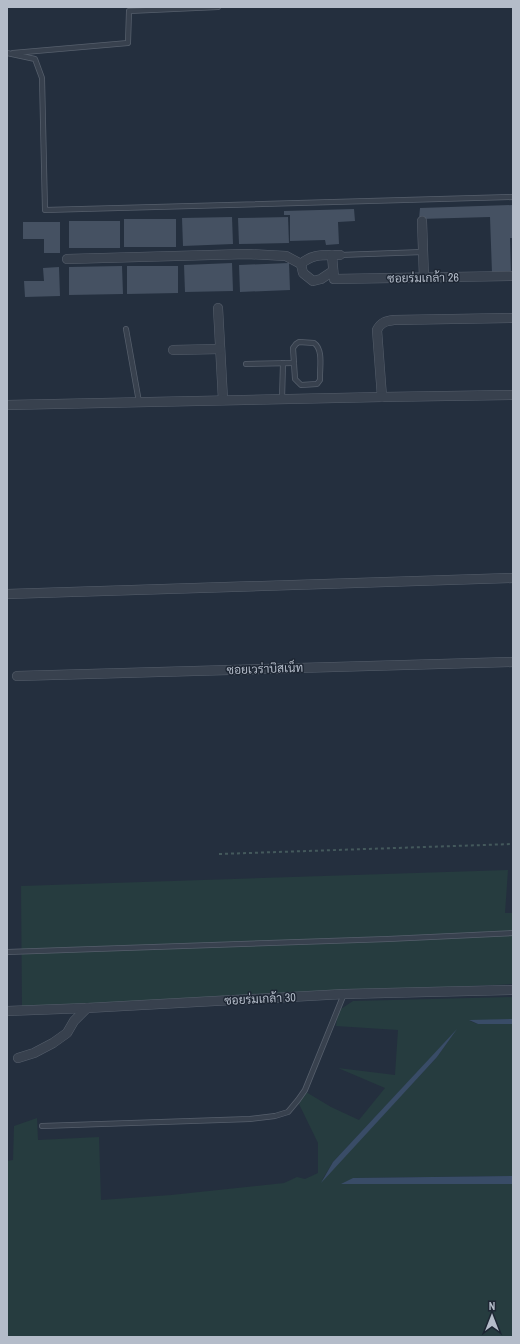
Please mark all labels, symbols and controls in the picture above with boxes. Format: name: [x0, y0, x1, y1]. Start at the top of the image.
street label: ซอยร่มเกล้า 26: [387, 269, 459, 287]
street label: ซอยเวร่าบิสเน็ท: [226, 659, 304, 678]
street label: ซอยร่มเกล้า 30: [224, 989, 296, 1009]
north arrow: [472, 1296, 512, 1336]
text: N: [489, 1299, 495, 1313]

